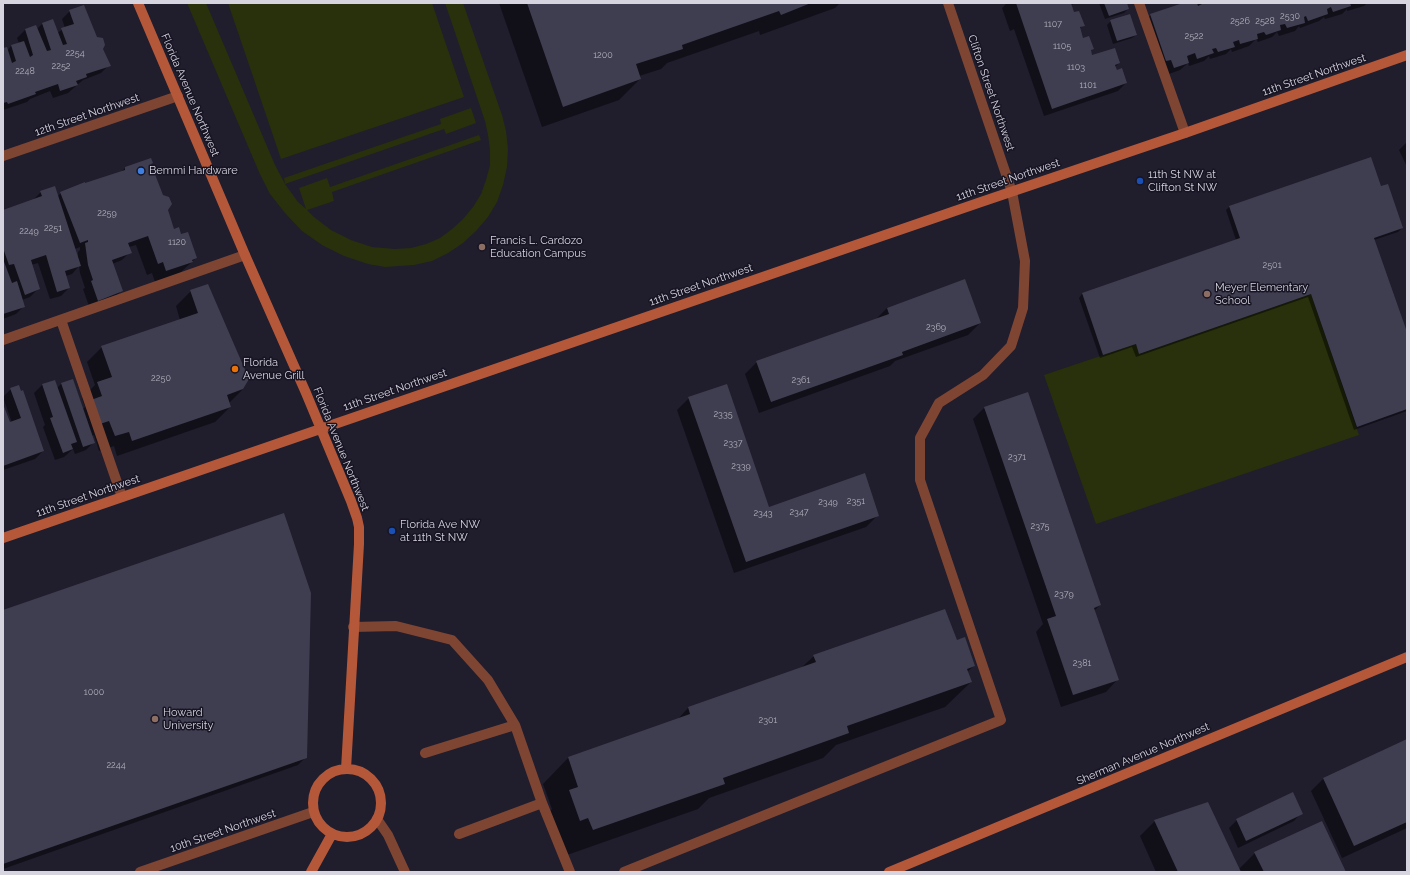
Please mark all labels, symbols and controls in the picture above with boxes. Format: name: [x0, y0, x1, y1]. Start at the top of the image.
house number: 2530: [1280, 11, 1300, 21]
house number: 2526: [1230, 16, 1250, 26]
house number: 2528: [1255, 16, 1275, 26]
house number: 1107: [1044, 19, 1062, 29]
house number: 2522: [1185, 31, 1203, 41]
street label: Florida Avenue Northwest: [158, 32, 222, 158]
street label: Clifton Street Northwest: [965, 33, 1017, 153]
house number: 1105: [1053, 41, 1071, 51]
house number: 2254: [65, 48, 85, 58]
house number: 1200: [593, 50, 613, 60]
street label: 11th Street Northwest: [1261, 51, 1367, 99]
house number: 2252: [52, 61, 70, 71]
house number: 1103: [1067, 62, 1085, 72]
house number: 2248: [15, 66, 35, 76]
house number: 1101: [1079, 80, 1097, 90]
street label: 12th Street Northwest: [33, 91, 141, 139]
street label: 11th Street Northwest: [955, 156, 1061, 204]
place label: Bemmi Hardware: [149, 164, 238, 178]
marker: Bemmi Hardware: [136, 166, 146, 176]
place label: 11th St NW at Clifton St NW: [1148, 168, 1217, 194]
marker: 11th St NW at Clifton St NW: [1135, 176, 1145, 186]
house number: 2259: [97, 208, 117, 218]
house number: 2251: [44, 223, 62, 233]
house number: 2249: [19, 226, 39, 236]
place label: Francis L. Cardozo Education Campus: [490, 234, 586, 260]
house number: 1120: [168, 237, 186, 247]
marker: Francis L. Cardozo Education Campus: [477, 242, 487, 252]
house number: 2501: [1263, 260, 1281, 270]
street label: 11th Street Northwest: [648, 261, 754, 309]
place label: Meyer Elementary School: [1215, 281, 1308, 307]
marker: Meyer Elementary School: [1202, 289, 1212, 299]
house number: 2369: [926, 322, 946, 332]
place label: Florida Avenue Grill: [243, 356, 305, 382]
marker: Florida Avenue Grill: [230, 364, 240, 374]
street label: 11th Street Northwest: [342, 366, 448, 414]
house number: 2250: [151, 373, 171, 383]
house number: 2361: [792, 375, 810, 385]
street label: Florida Avenue Northwest: [310, 385, 372, 513]
house number: 2335: [713, 409, 733, 419]
house number: 2337: [723, 438, 743, 448]
house number: 2371: [1008, 452, 1026, 462]
house number: 2339: [731, 461, 751, 471]
street label: 11th Street Northwest: [35, 472, 141, 520]
house number: 2351: [847, 496, 865, 506]
house number: 2349: [818, 497, 838, 507]
house number: 2347: [789, 507, 809, 517]
house number: 2343: [753, 508, 773, 518]
place label: Florida Ave NW at 11th St NW: [400, 518, 480, 544]
house number: 2375: [1030, 521, 1050, 531]
marker: Florida Ave NW at 11th St NW: [387, 526, 397, 536]
house number: 2379: [1054, 589, 1074, 599]
house number: 2381: [1073, 658, 1091, 668]
house number: 1000: [84, 687, 104, 697]
place label: Howard University: [163, 706, 213, 732]
marker: Howard University: [150, 714, 160, 724]
house number: 2301: [759, 715, 777, 725]
street label: Sherman Avenue Northwest: [1075, 720, 1211, 788]
house number: 2244: [106, 760, 126, 770]
street label: 10th Street Northwest: [169, 807, 277, 855]

